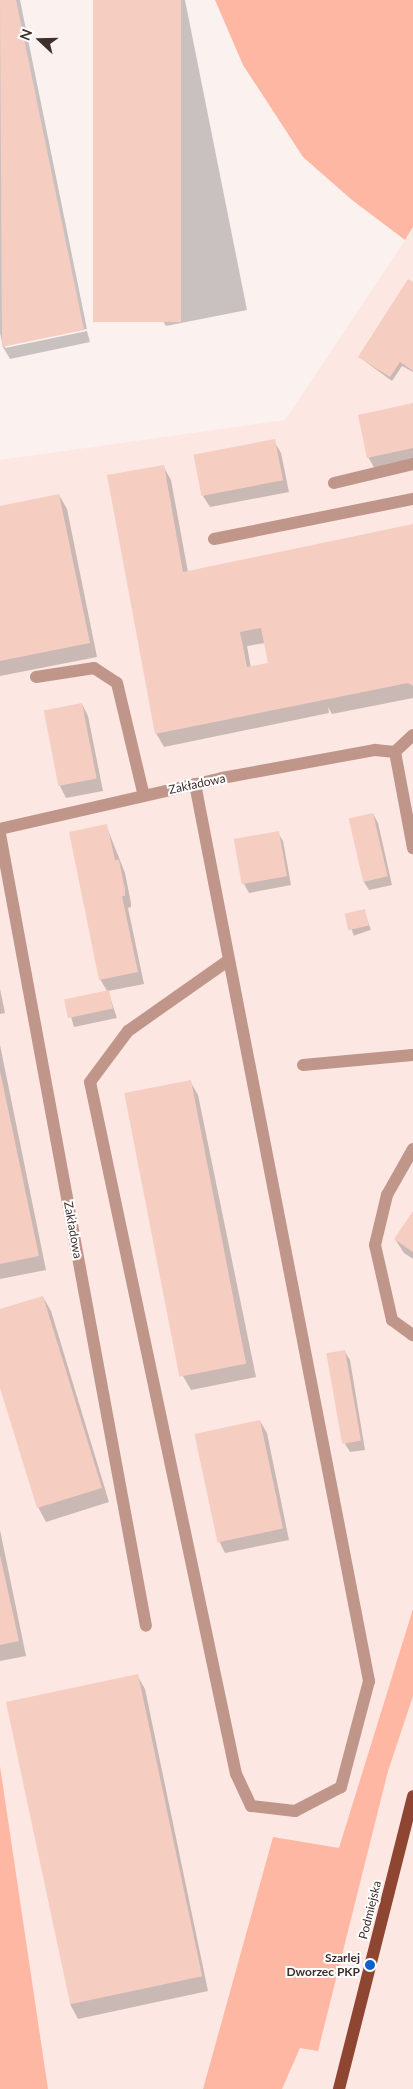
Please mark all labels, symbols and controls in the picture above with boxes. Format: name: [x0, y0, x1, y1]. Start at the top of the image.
north arrow: [15, 15, 65, 65]
text: N: [16, 26, 35, 43]
street label: Zakładowa: [167, 771, 227, 797]
street label: Zakładowa: [61, 1200, 85, 1260]
street label: Podmiejska: [356, 1879, 384, 1941]
place label: Szarlej Dworzec PKP: [286, 1951, 360, 1979]
marker: Szarlej Dworzec PKP: [364, 1959, 376, 1971]

